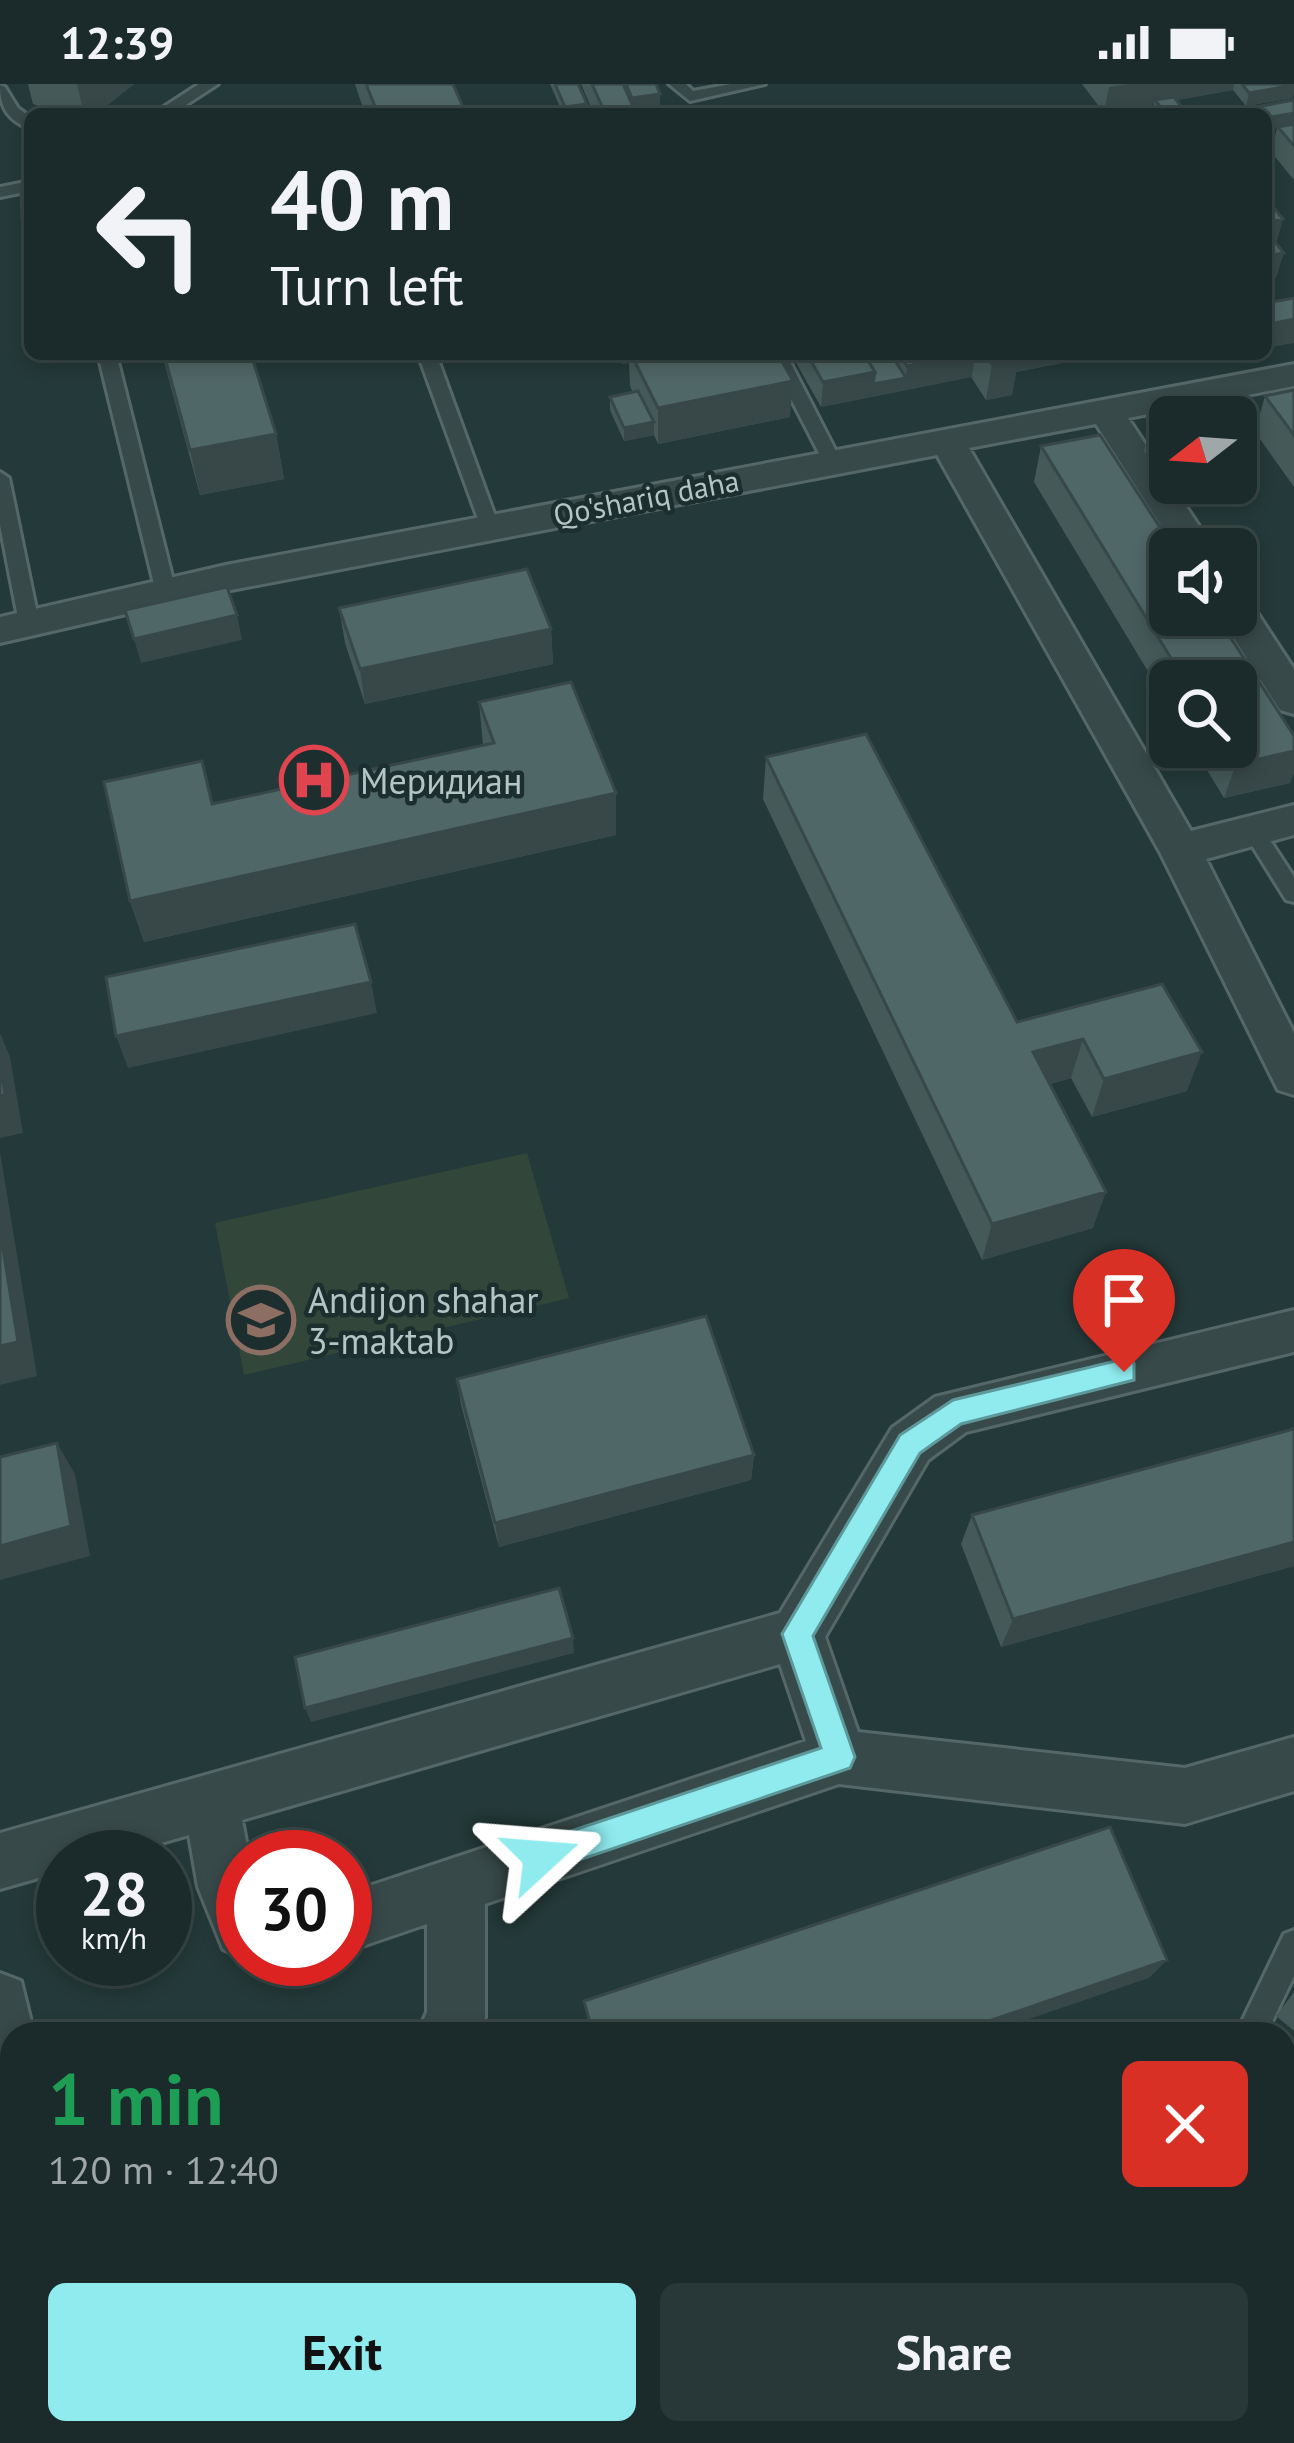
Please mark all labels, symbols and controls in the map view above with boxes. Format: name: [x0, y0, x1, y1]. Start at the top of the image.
text: 12:39: [60, 13, 174, 71]
text: 40 m: [270, 144, 454, 253]
icon: left: [72, 156, 228, 312]
text: Turn left: [270, 250, 464, 320]
north arrow: [1149, 396, 1257, 504]
map controls: [1149, 396, 1257, 768]
street label: Qo'shariq daha: [550, 460, 742, 534]
button: sound: [1149, 528, 1257, 636]
button: search: [1149, 660, 1257, 768]
hospital icon: Меридиан: [279, 745, 349, 815]
place label: Меридиан: [360, 757, 522, 804]
pin: [1073, 1249, 1175, 1372]
icon: arrive: [1091, 1267, 1157, 1333]
place label: Andijon shahar 3-maktab: [308, 1276, 538, 1364]
school or university icon: Andijon shahar 3-maktab: [226, 1285, 296, 1355]
position arrow: [478, 1794, 604, 1920]
speed limit sign: 30: [216, 1830, 372, 1986]
text: 28: [80, 1854, 148, 1932]
text: km/h: [81, 1918, 147, 1957]
text: 1 min: [48, 2052, 224, 2145]
button: close: [1122, 2061, 1248, 2187]
text: 120 m · 12:40: [48, 2144, 279, 2195]
button: Exit: [48, 2283, 636, 2421]
button: Share: [660, 2283, 1248, 2421]

